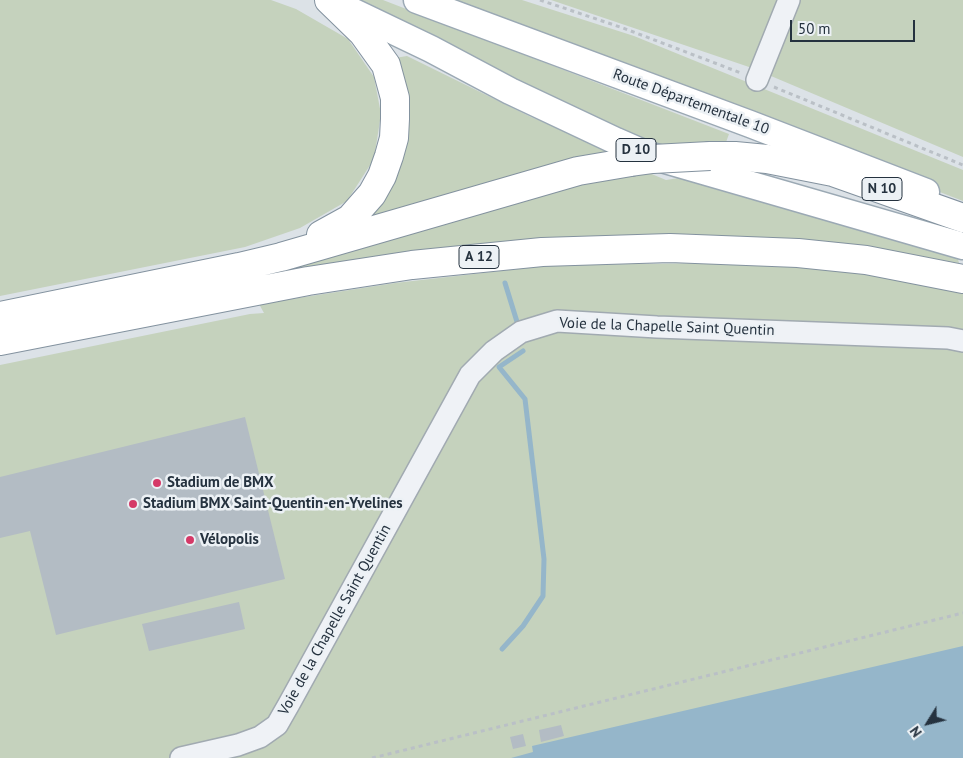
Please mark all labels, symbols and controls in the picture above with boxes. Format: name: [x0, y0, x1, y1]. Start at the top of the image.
scale bar: [793, 10, 918, 42]
text: 50 m: [798, 19, 831, 38]
street label: Route Départementale 10: [610, 65, 772, 139]
road number: D 10: [616, 138, 656, 162]
road number: N 10: [862, 178, 902, 200]
road number: A 12: [459, 246, 499, 268]
street label: Voie de la Chapelle Saint Quentin: [559, 314, 775, 340]
place label: Stadium de BMX: [167, 474, 274, 492]
marker: Stadium de BMX: [151, 477, 163, 489]
place label: Stadium BMX Saint-Quentin-en-Yvelines: [143, 495, 403, 513]
marker: Stadium BMX Saint-Quentin-en-Yvelines: [127, 498, 139, 510]
street label: Voie de la Chapelle Saint Quentin: [275, 521, 395, 719]
place label: Vélopolis: [200, 531, 259, 549]
marker: Vélopolis: [184, 534, 196, 546]
north arrow: [903, 698, 953, 748]
text: N: [906, 723, 926, 741]

